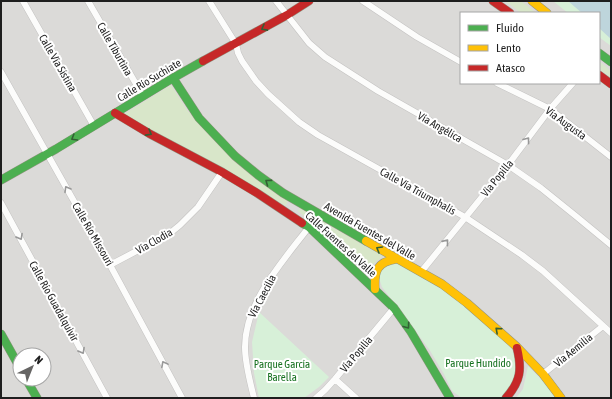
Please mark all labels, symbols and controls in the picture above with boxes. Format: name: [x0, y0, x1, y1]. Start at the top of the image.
legend: [460, 12, 600, 84]
street label: Calle Tiburtina: [95, 20, 135, 78]
text: Fluido: [496, 21, 524, 35]
one-way arrow: [261, 24, 268, 31]
street label: Calle Vía Sistina: [37, 32, 79, 94]
text: Lento: [496, 41, 521, 55]
street label: Calle Río Suchiate: [115, 56, 183, 104]
text: Atasco: [496, 61, 526, 75]
street label: Vía Augusta: [543, 104, 589, 142]
street label: Vía Angélica: [416, 109, 464, 145]
one-way arrow: [145, 128, 152, 135]
one-way arrow: [71, 133, 78, 140]
one-way arrow: [522, 138, 529, 145]
street label: Vía Popilla: [479, 157, 515, 199]
street label: Calle Vía Triumphalis: [378, 165, 458, 217]
one-way arrow: [266, 180, 273, 187]
one-way arrow: [64, 186, 71, 193]
street label: Calle Río Missouri: [70, 200, 116, 268]
street label: Avenida Fuentes del Valle: [322, 200, 418, 262]
street label: Calle Fuentes del Valle: [303, 209, 379, 279]
street label: Vía Clodia: [134, 226, 174, 256]
one-way arrow: [15, 233, 22, 240]
one-way arrow: [441, 239, 448, 246]
one-way arrow: [376, 247, 384, 254]
street label: Calle Río Guadalquivir: [27, 259, 81, 344]
street label: Vía Caecilia: [246, 273, 278, 319]
one-way arrow: [402, 322, 409, 329]
one-way arrow: [495, 328, 502, 335]
street label: Vía Aemilia: [551, 331, 595, 369]
street label: Vía Popilia: [337, 334, 375, 374]
north arrow: [12, 347, 52, 387]
one-way arrow: [77, 347, 84, 355]
text: N: [32, 353, 45, 366]
park label: Parque Hundido: [445, 357, 511, 369]
park label: Parque García Barella: [254, 358, 310, 383]
one-way arrow: [161, 360, 168, 368]

